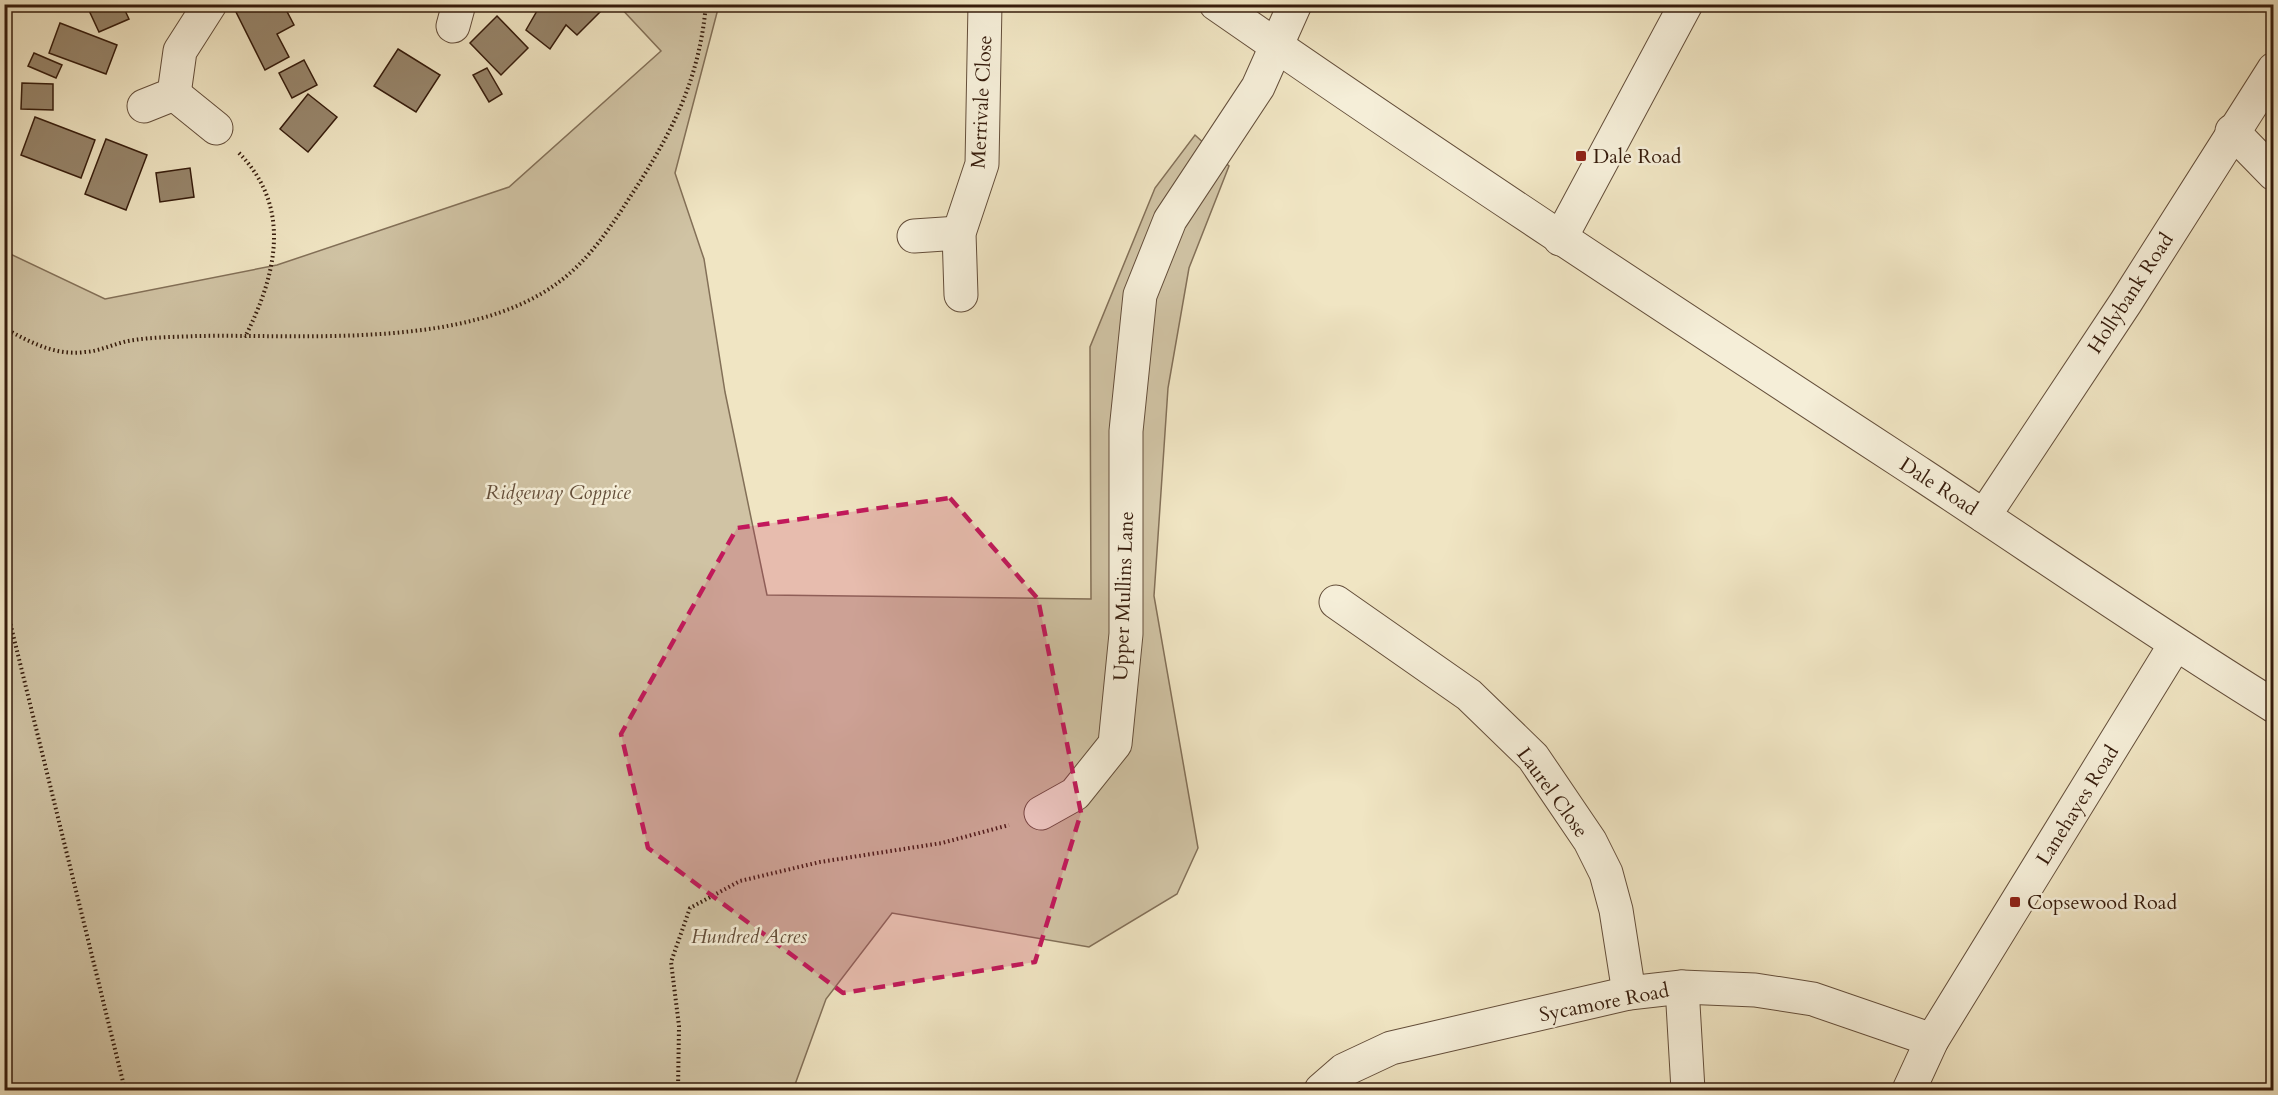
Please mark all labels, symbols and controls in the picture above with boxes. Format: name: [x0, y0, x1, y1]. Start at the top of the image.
street label: Merrivale Close: [965, 35, 998, 169]
place label: Dale Road: [1593, 143, 1682, 170]
marker: Dale Road: [1574, 149, 1588, 163]
street label: Hollybank Road: [2081, 227, 2180, 359]
street label: Dale Road: [1894, 451, 1983, 522]
park label: Ridgeway Coppice: [485, 479, 631, 506]
street label: Upper Mullins Lane: [1107, 511, 1140, 681]
street label: Lanehayes Road: [2030, 740, 2125, 870]
street label: Laurel Close: [1511, 742, 1595, 843]
place label: Copsewood Road: [2027, 889, 2178, 916]
marker: Copsewood Road: [2008, 895, 2022, 909]
park label: Hundred Acres: [691, 923, 807, 950]
street label: Sycamore Road: [1537, 977, 1672, 1028]

